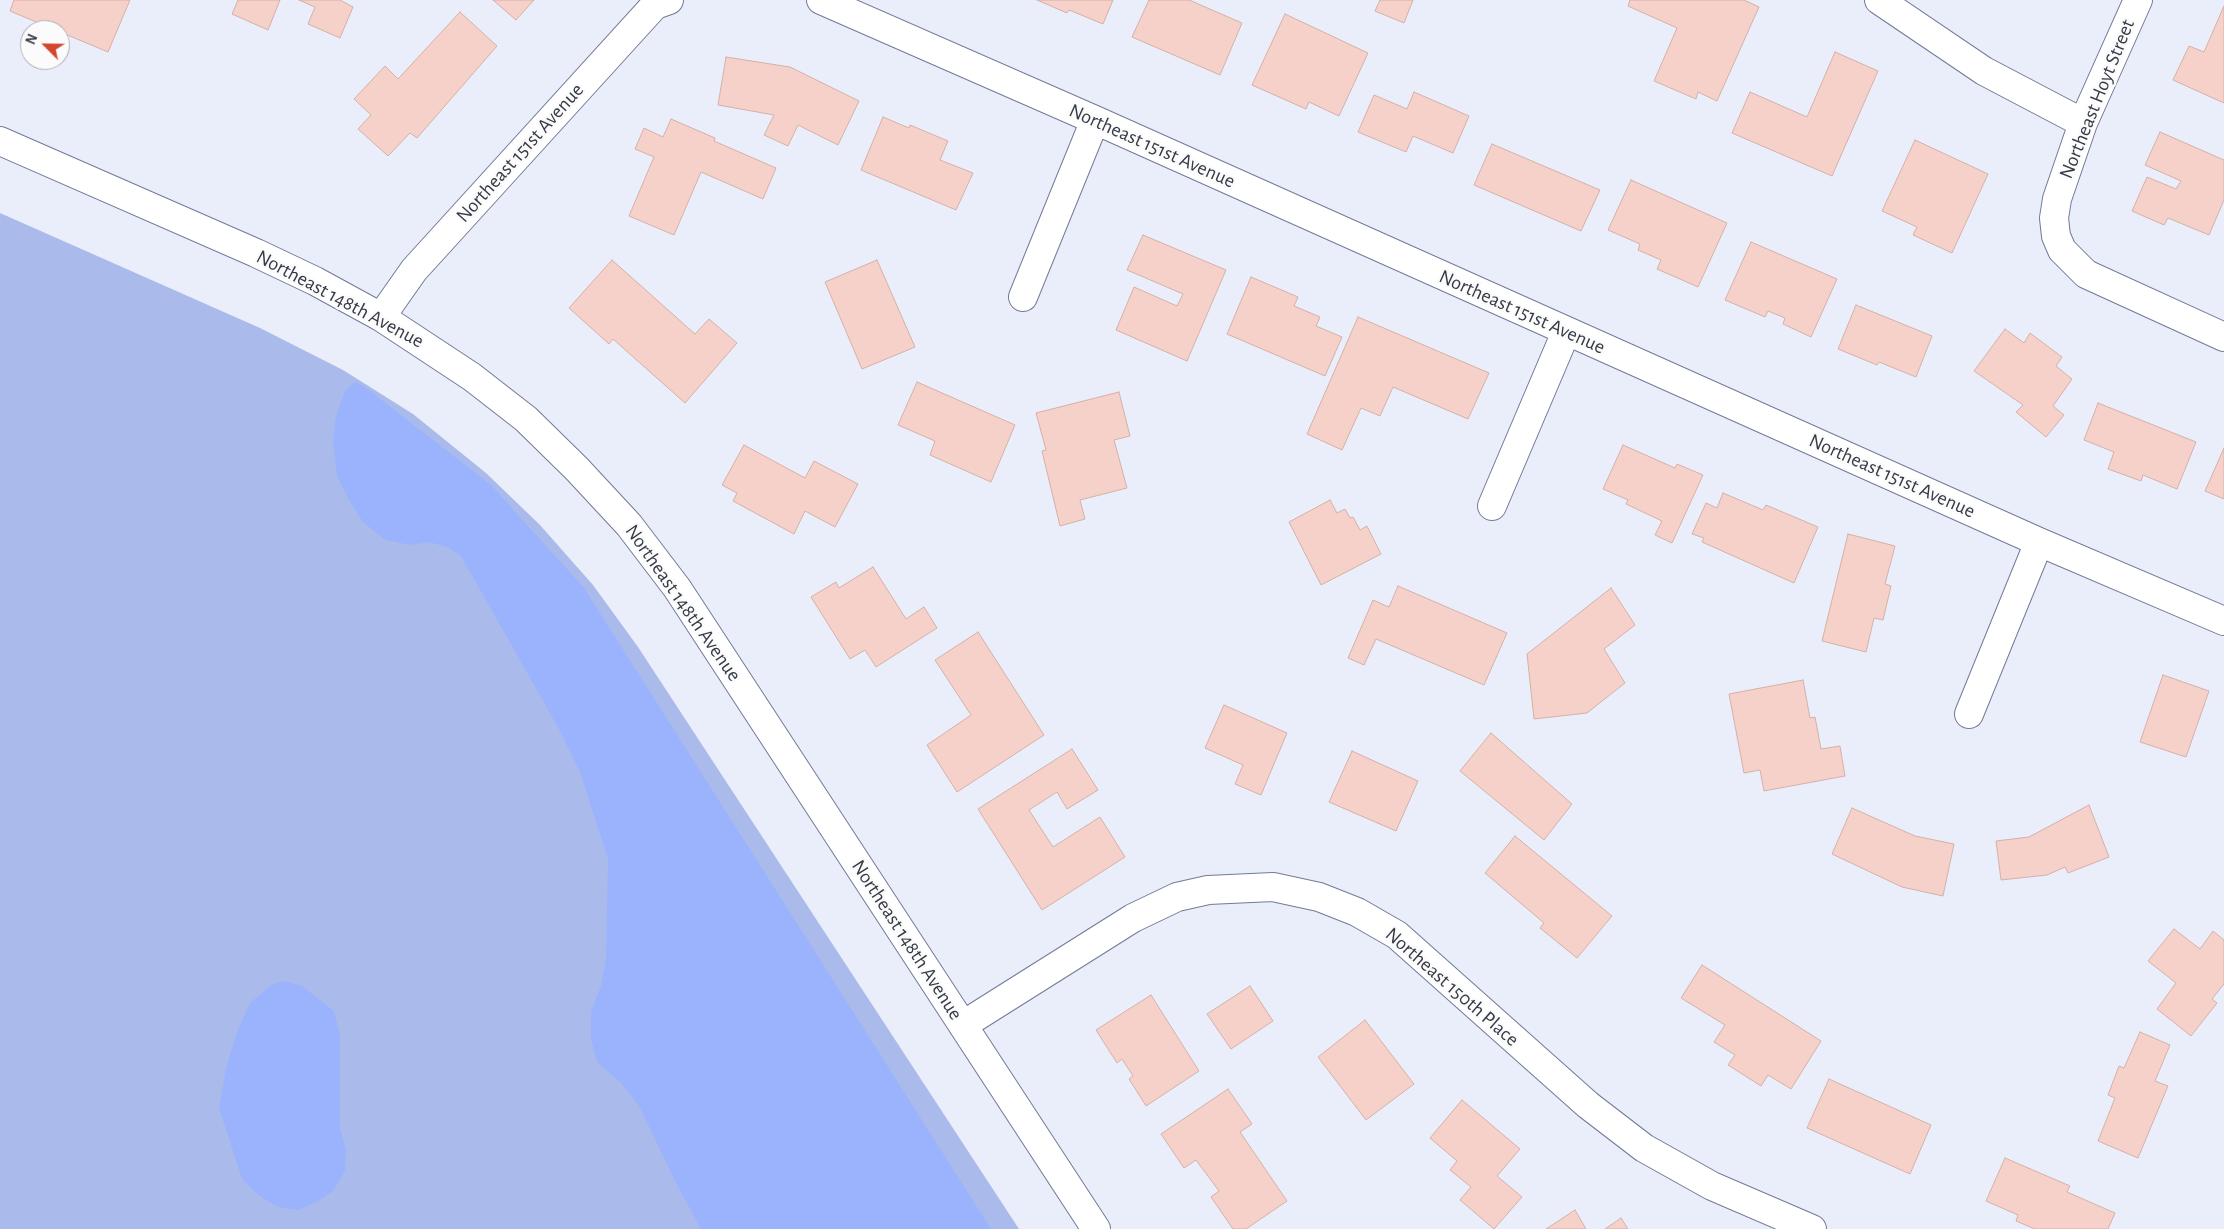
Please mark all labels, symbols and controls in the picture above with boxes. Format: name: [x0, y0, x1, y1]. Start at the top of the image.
street label: Northeast Hoyt Street: [2054, 16, 2140, 182]
north arrow: [20, 20, 70, 70]
text: N: [24, 32, 40, 47]
street label: Northeast 151st Avenue: [451, 78, 589, 228]
street label: Northeast 151st Avenue: [1065, 99, 1239, 193]
street label: Northeast 148th Avenue: [252, 245, 428, 353]
street label: Northeast 151st Avenue: [1435, 265, 1609, 359]
street label: Northeast 151st Avenue: [1805, 429, 1979, 523]
street label: Northeast 148th Avenue: [620, 520, 746, 686]
street label: Northeast 148th Avenue: [846, 855, 968, 1025]
street label: Northeast 150th Place: [1380, 922, 1524, 1052]

